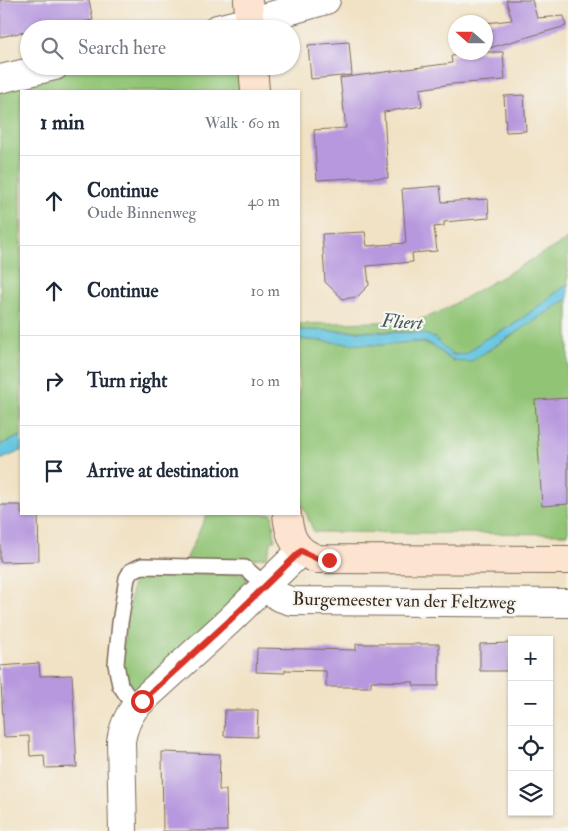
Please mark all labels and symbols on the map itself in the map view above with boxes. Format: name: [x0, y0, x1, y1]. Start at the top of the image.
north arrow: [448, 15, 493, 60]
water label: Fliert: [379, 309, 425, 336]
route end: [318, 549, 341, 572]
street label: Burgemeester van der Feltzweg: [292, 588, 517, 614]
route start: [131, 690, 154, 713]

